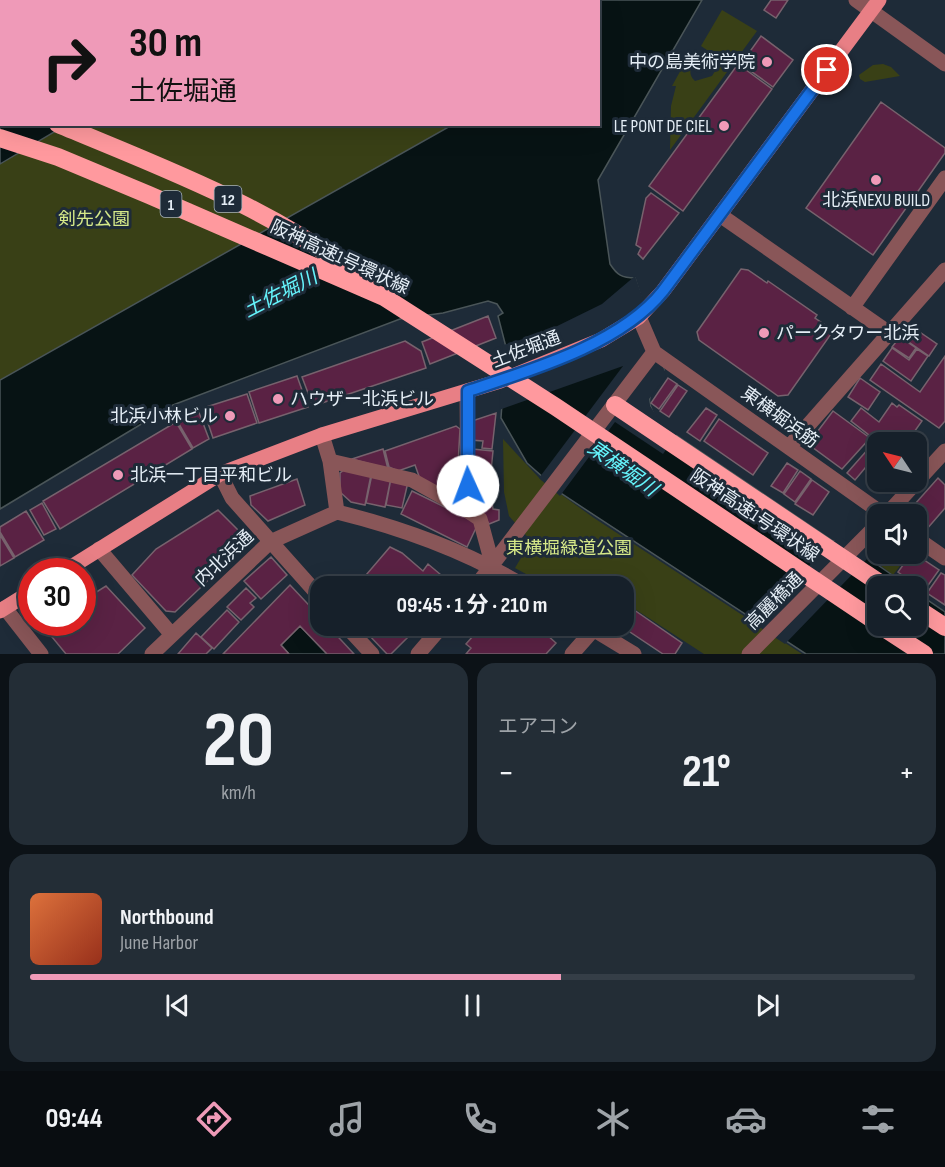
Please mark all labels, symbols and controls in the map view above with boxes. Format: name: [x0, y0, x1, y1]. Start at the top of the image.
text: 30 m: [129, 18, 202, 69]
icon: right: [30, 24, 108, 102]
pin: [801, 44, 852, 95]
place label: 中の島美術学院: [629, 52, 755, 73]
icon: arrive: [810, 53, 843, 86]
marker: 中の島美術学院: [760, 55, 774, 69]
text: 土佐堀通: [129, 76, 237, 108]
place label: LE PONT DE CIEL: [614, 116, 712, 137]
marker: LE PONT DE CIEL: [717, 119, 731, 133]
marker: 北浜NEXU BUILD: [869, 173, 883, 187]
road number: 12: [214, 186, 242, 212]
place label: 北浜NEXU BUILD: [822, 190, 930, 211]
road number: 1: [160, 191, 182, 217]
park label: 剣先公園: [58, 209, 130, 230]
street label: 阪神高速1号環状線: [267, 216, 412, 299]
water label: 土佐堀川: [239, 264, 323, 323]
place label: パークタワー北浜: [776, 323, 919, 344]
marker: パークタワー北浜: [757, 326, 771, 340]
street label: 土佐堀通: [489, 327, 564, 372]
street label: 東横堀浜筋: [737, 382, 822, 452]
place label: ハウザー北浜ビル: [290, 389, 434, 410]
marker: ハウザー北浜ビル: [271, 392, 285, 406]
place label: 北浜小林ビル: [110, 406, 218, 427]
marker: 北浜小林ビル: [223, 409, 237, 423]
north arrow: [867, 432, 927, 492]
map controls: [867, 432, 927, 636]
water label: 東横堀川: [583, 436, 664, 503]
position arrow: [436, 454, 500, 518]
place label: 北浜一丁目平和ビル: [130, 465, 292, 486]
street label: 阪神高速1号環状線: [687, 465, 823, 566]
marker: 北浜一丁目平和ビル: [111, 468, 125, 482]
button: sound: [867, 504, 927, 564]
street label: 内北浜通: [191, 526, 258, 591]
park label: 東横堀緑道公園: [506, 538, 632, 559]
speed limit sign: 30: [18, 558, 96, 636]
street label: 高麗橋通: [741, 568, 807, 634]
button: search: [867, 576, 927, 636]
text: 09:45 · 1 分 · 210 m: [397, 592, 547, 619]
text: 20: [203, 695, 274, 788]
text: エアコン: [498, 715, 578, 739]
text: 21°: [682, 745, 731, 800]
text: −: [498, 753, 514, 793]
text: +: [899, 753, 915, 793]
text: km/h: [221, 781, 256, 805]
text: Northbound: [120, 904, 214, 931]
text: June Harbor: [120, 931, 198, 955]
icon: previous: [161, 989, 194, 1022]
icon: pause: [456, 989, 489, 1022]
icon: next: [751, 989, 784, 1022]
icon: directions: [193, 1098, 235, 1140]
icon: music: [326, 1098, 368, 1140]
icon: phone: [459, 1098, 501, 1140]
icon: climate: [592, 1098, 634, 1140]
icon: car: [725, 1098, 767, 1140]
icon: filters: [857, 1098, 899, 1140]
text: 09:44: [45, 1103, 102, 1135]

